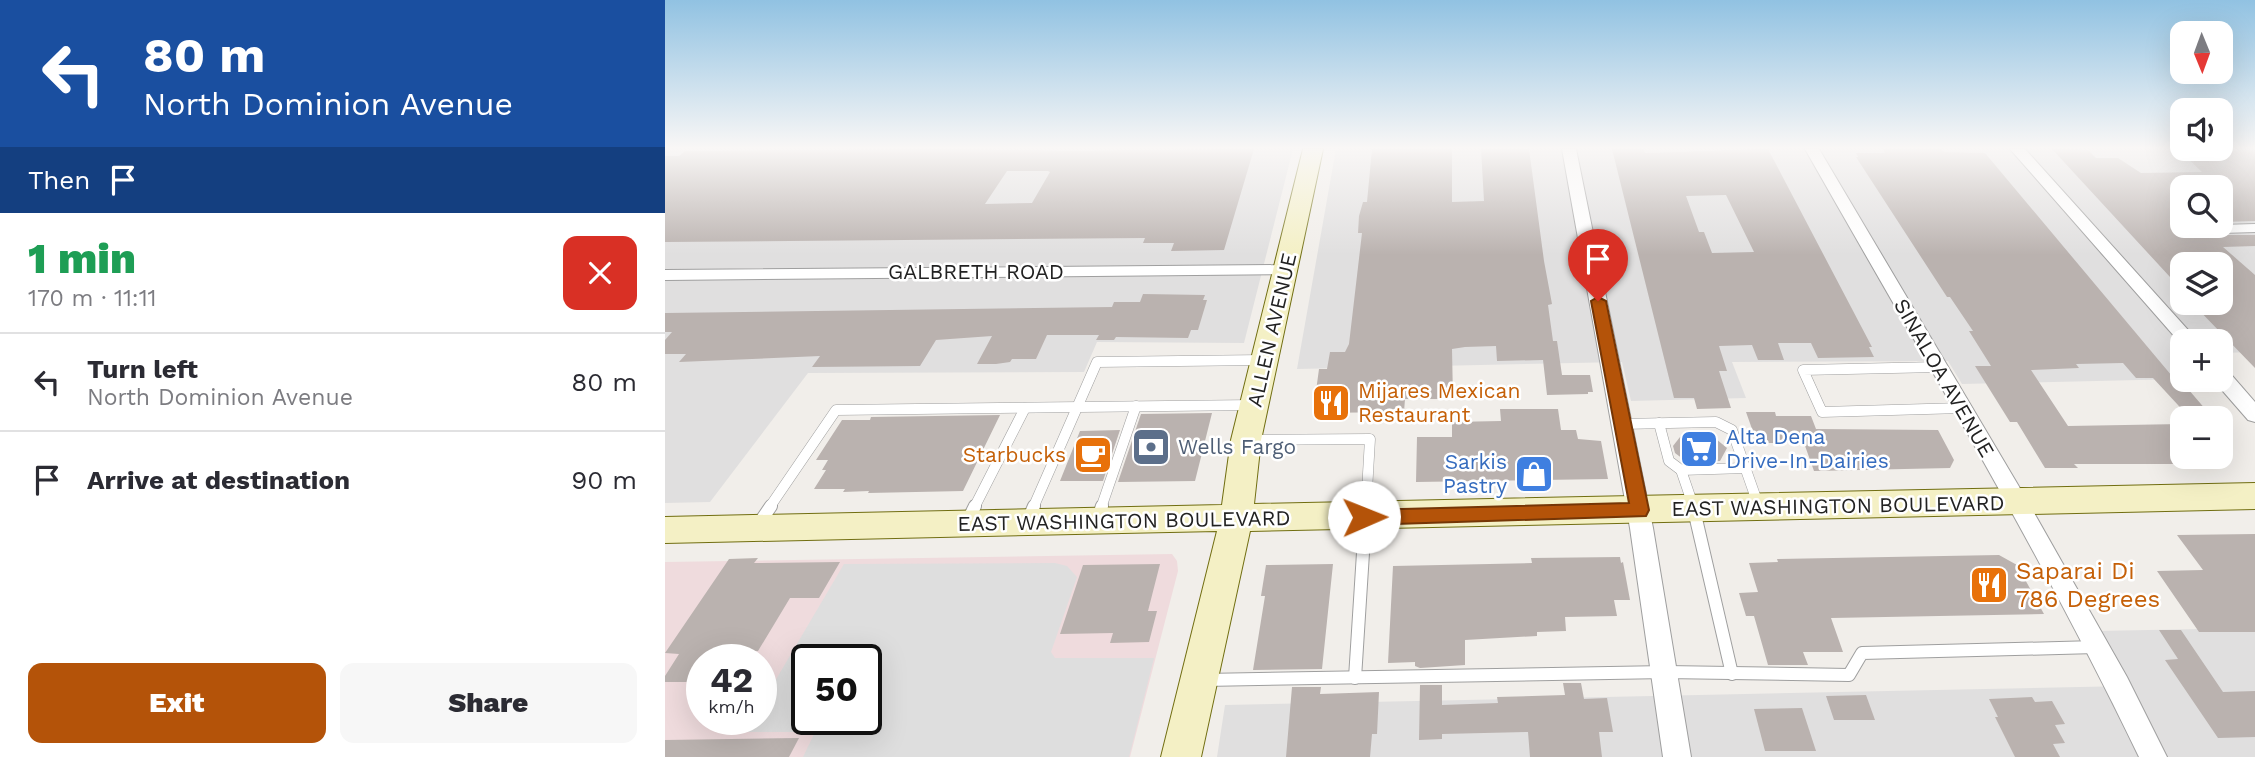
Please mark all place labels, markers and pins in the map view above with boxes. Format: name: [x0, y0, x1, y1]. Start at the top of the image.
pin: [1568, 229, 1628, 301]
place label: Mijares Mexican Restaurant: [1358, 378, 1520, 427]
restaurant icon: Mijares Mexican Restaurant: [1310, 382, 1352, 424]
place label: Alta Dena Drive-In-Dairies: [1726, 424, 1889, 473]
bank icon: Wells Fargo: [1130, 426, 1172, 468]
supermarket icon: Alta Dena Drive-In-Dairies: [1678, 428, 1720, 470]
cafe icon: Starbucks: [1072, 434, 1114, 476]
place label: Wells Fargo: [1178, 434, 1296, 459]
place label: Starbucks: [963, 442, 1066, 467]
place label: Sarkis Pastry: [1443, 449, 1507, 498]
shop icon: Sarkis Pastry: [1513, 453, 1555, 495]
place label: Saparai Di 786 Degrees: [2016, 557, 2160, 613]
restaurant icon: Saparai Di 786 Degrees: [1968, 564, 2010, 606]

